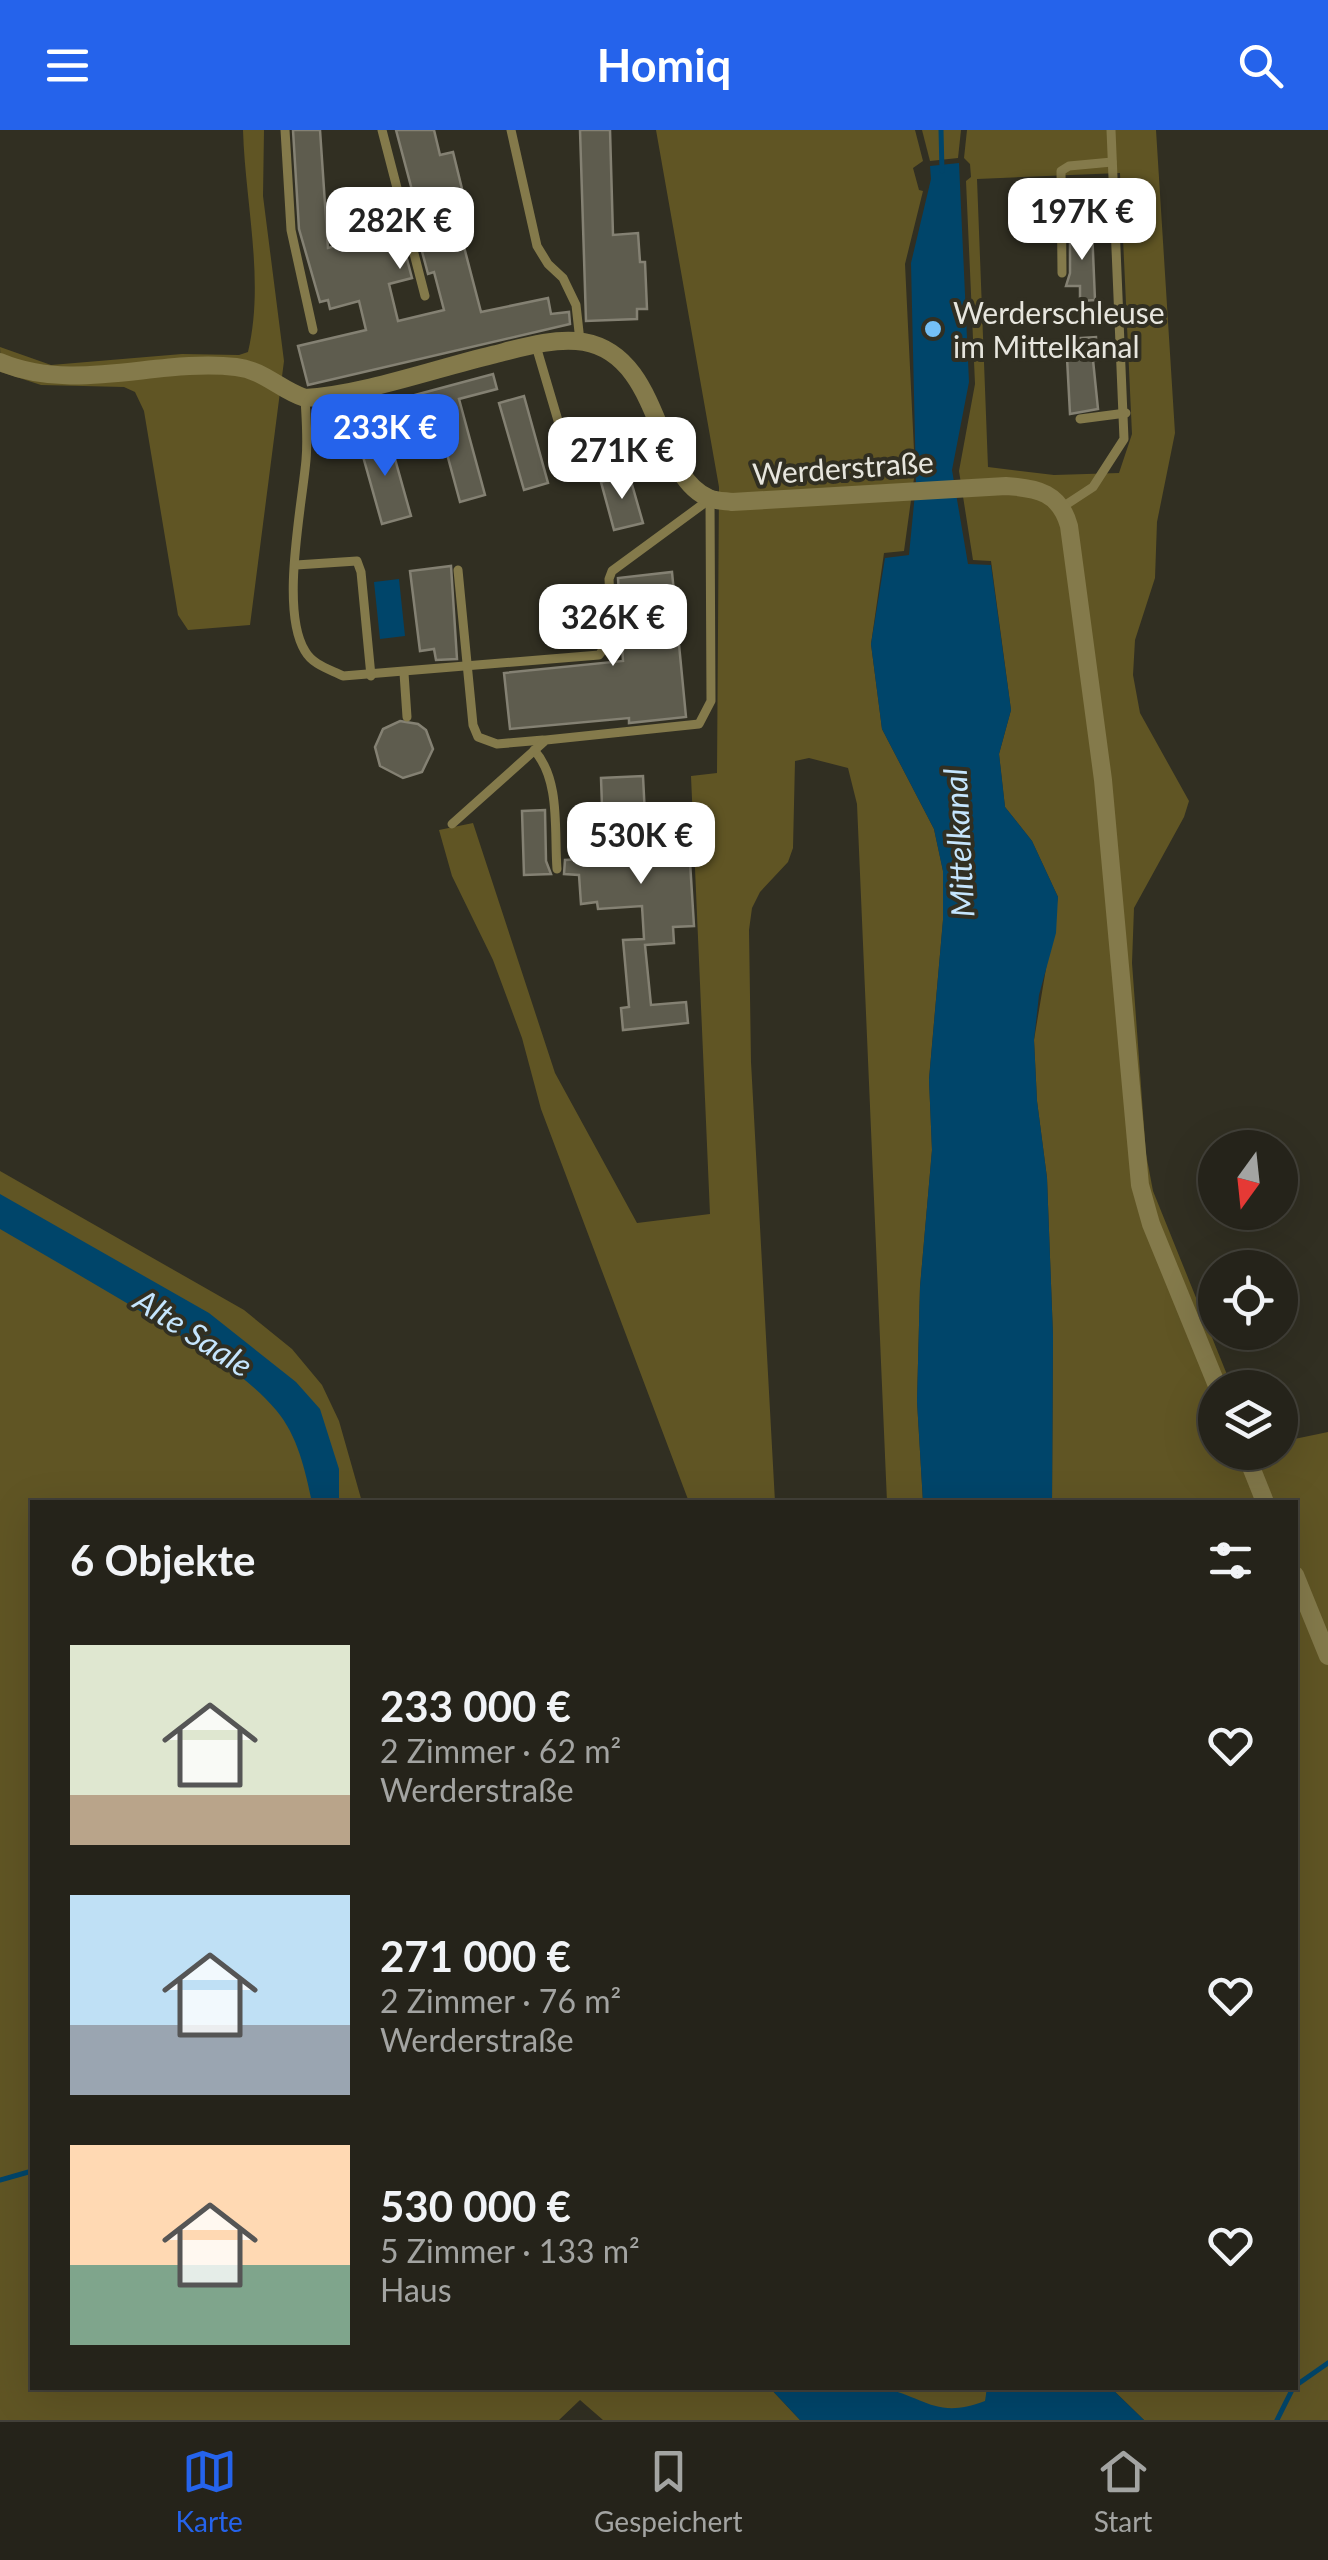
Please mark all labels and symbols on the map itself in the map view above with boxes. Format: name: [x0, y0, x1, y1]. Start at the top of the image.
pin: 197K €: [1001, 178, 1163, 263]
pin: 282K €: [319, 187, 481, 272]
place label: Werderschleuse im Mittelkanal: [953, 294, 1165, 364]
marker: Werderschleuse im Mittelkanal: [922, 318, 944, 340]
pin: 233K €: [304, 394, 466, 479]
pin: 271K €: [541, 417, 703, 502]
street label: Werderstraße: [751, 443, 935, 491]
pin: 326K €: [532, 584, 694, 669]
water label: Mittelkanal: [935, 768, 981, 918]
pin: 530K €: [560, 802, 722, 887]
north arrow: [1198, 1130, 1298, 1230]
water label: Alte Saale: [126, 1278, 260, 1384]

